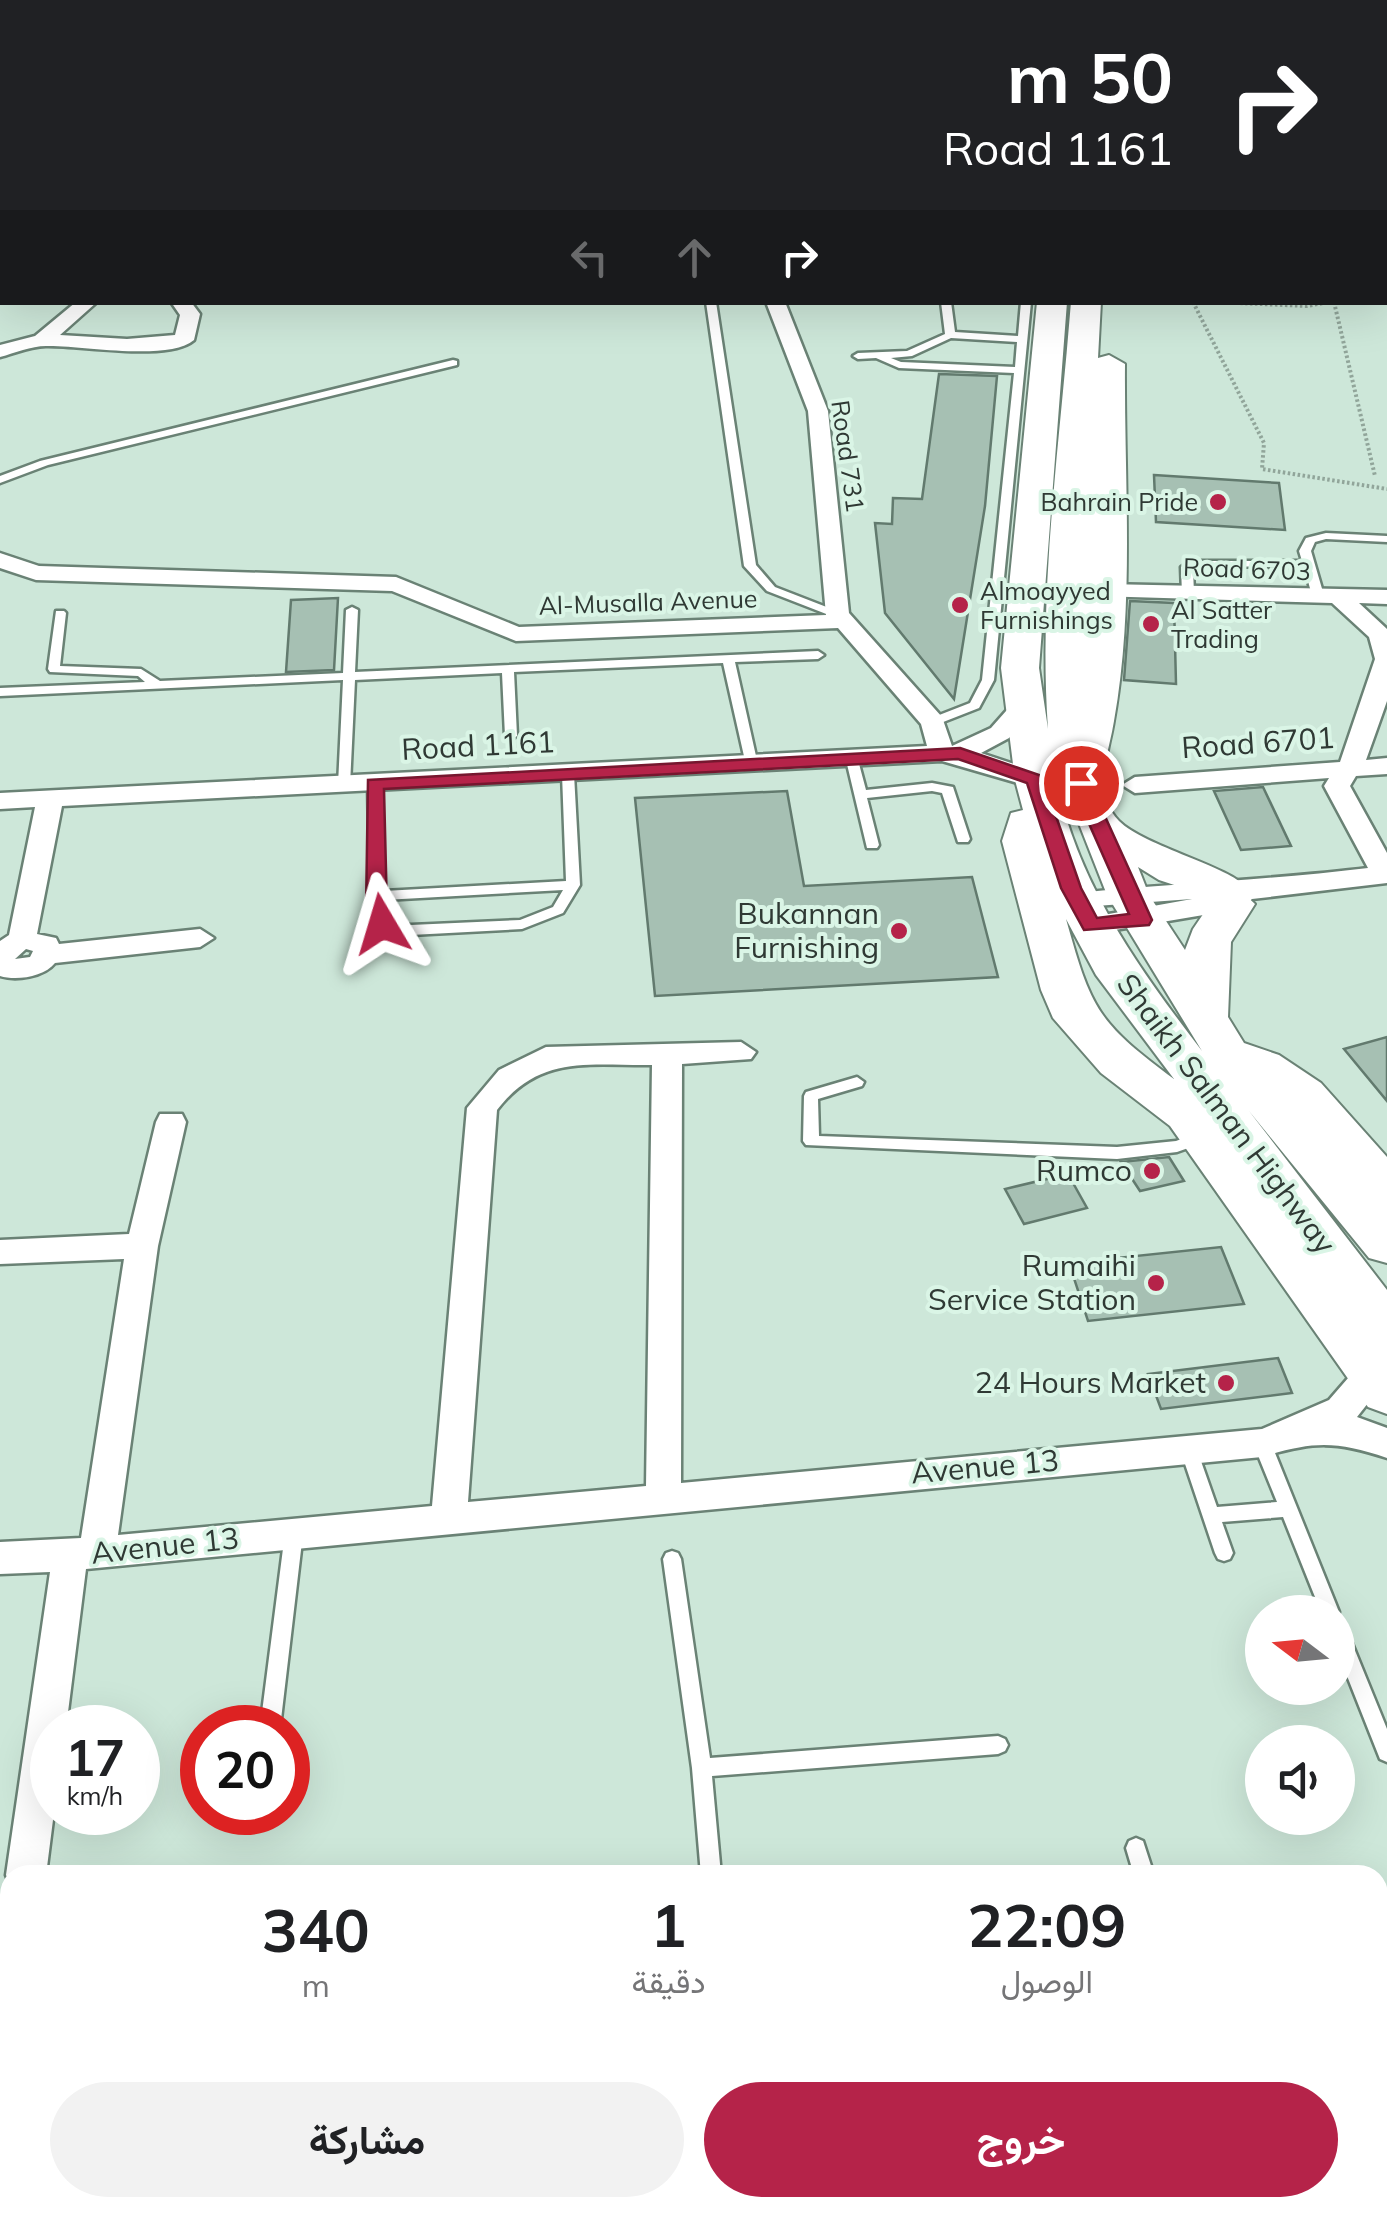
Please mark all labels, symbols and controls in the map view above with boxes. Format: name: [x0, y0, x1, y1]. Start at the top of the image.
text: 50 m: [1007, 33, 1173, 121]
icon: right: [1208, 40, 1338, 170]
text: Road 1161: [943, 120, 1173, 176]
icon: left: [562, 230, 617, 285]
icon: ahead: [667, 230, 722, 285]
icon: right: [772, 230, 827, 285]
street label: Road 731: [825, 398, 872, 514]
place label: Bahrain Pride: [1041, 486, 1198, 517]
marker: Bahrain Pride: [1207, 491, 1229, 513]
street label: Road 6703: [1183, 551, 1311, 586]
place label: Almoayyed Furnishings: [980, 575, 1113, 635]
street label: Al-Musalla Avenue: [538, 582, 758, 621]
marker: Almoayyed Furnishings: [949, 594, 971, 616]
place label: Al Satter Trading: [1171, 594, 1272, 654]
marker: Al Satter Trading: [1140, 613, 1162, 635]
street label: Road 6701: [1180, 718, 1336, 766]
street label: Road 1161: [400, 722, 556, 768]
pin: [1039, 741, 1124, 826]
icon: arrive: [1054, 756, 1109, 811]
position arrow: [330, 872, 434, 976]
place label: Bukannan Furnishing: [734, 894, 879, 966]
marker: Bukannan Furnishing: [888, 920, 910, 942]
street label: Shaikh Salman Highway: [1109, 966, 1345, 1261]
place label: Rumco: [1036, 1151, 1132, 1189]
marker: Rumco: [1141, 1160, 1163, 1182]
place label: Rumaihi Service Station: [928, 1246, 1136, 1318]
marker: Rumaihi Service Station: [1145, 1272, 1167, 1294]
place label: 24 Hours Market: [975, 1363, 1206, 1401]
marker: 24 Hours Market: [1215, 1372, 1237, 1394]
street label: Avenue 13: [909, 1441, 1060, 1491]
street label: Avenue 13: [89, 1518, 241, 1572]
north arrow: [1245, 1595, 1355, 1705]
map controls: [1245, 1595, 1355, 1835]
speed limit sign: 20: [180, 1705, 310, 1835]
button: sound: [1245, 1725, 1355, 1835]
text: 17: [65, 1726, 125, 1789]
text: km/h: [67, 1780, 123, 1811]
text: 1: [651, 1887, 687, 1962]
text: 22:09: [967, 1887, 1126, 1962]
text: 340: [262, 1892, 370, 1967]
text: دقيقة: [632, 1961, 706, 2001]
text: الوصول: [1001, 1961, 1093, 2001]
text: m: [302, 1965, 330, 2005]
button: مشاركة: [50, 2082, 684, 2197]
button: خروج: [704, 2082, 1338, 2197]

